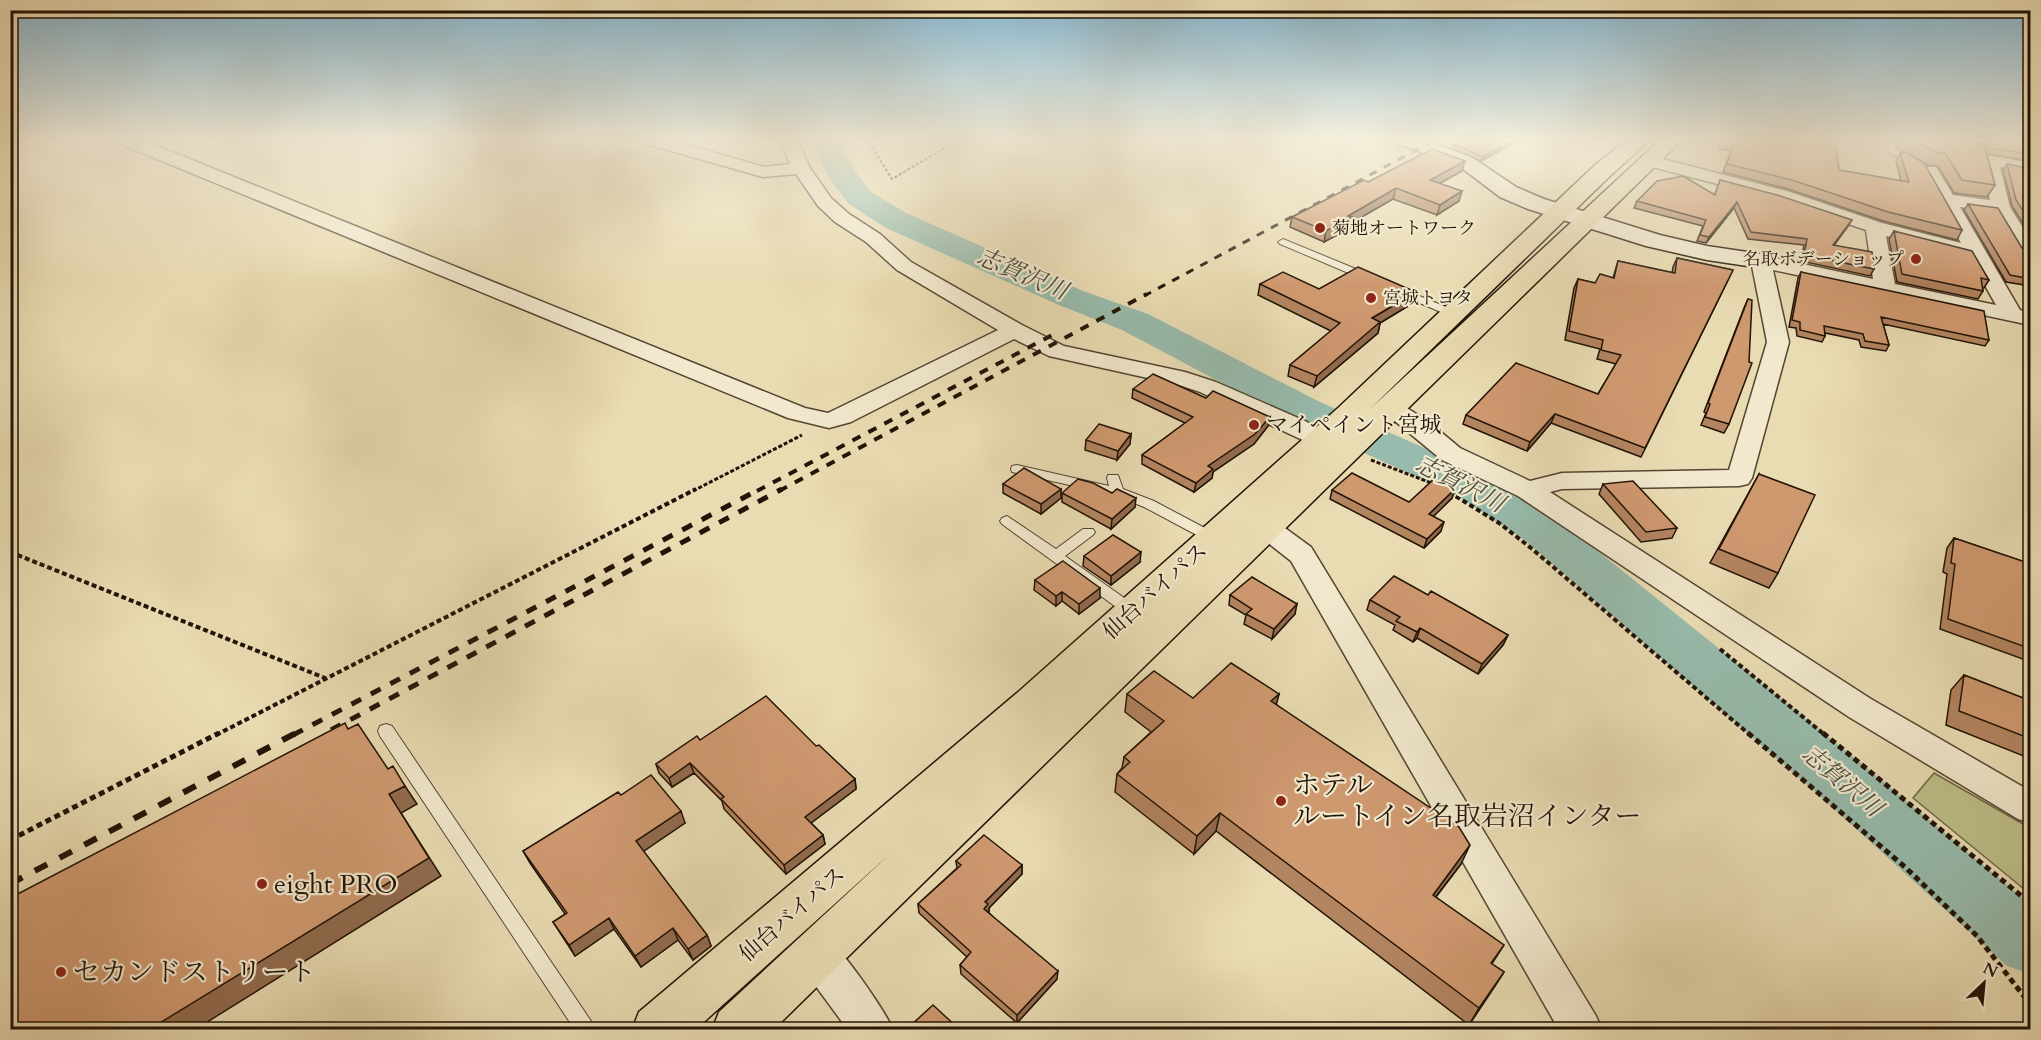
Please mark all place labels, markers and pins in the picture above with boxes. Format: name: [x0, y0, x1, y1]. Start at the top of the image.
place label: 菊地オートワーク: [1332, 216, 1476, 241]
marker: 菊地オートワーク: [1313, 221, 1327, 235]
place label: 名取ボデーショップ: [1743, 247, 1904, 272]
marker: 名取ボデーショップ: [1909, 252, 1923, 266]
place label: 宮城トヨタ: [1383, 286, 1473, 311]
marker: 宮城トヨタ: [1364, 291, 1378, 305]
place label: マイペイント宮城: [1266, 410, 1442, 440]
marker: マイペイント宮城: [1247, 418, 1261, 432]
place label: ホテル ルートイン名取岩沼インター: [1293, 767, 1642, 835]
marker: ホテル ルートイン名取岩沼インター: [1274, 794, 1288, 808]
place label: eight PRO: [274, 866, 398, 903]
marker: eight PRO: [255, 877, 269, 891]
place label: セカンドストリート: [73, 954, 316, 991]
marker: セカンドストリート: [54, 965, 68, 979]

